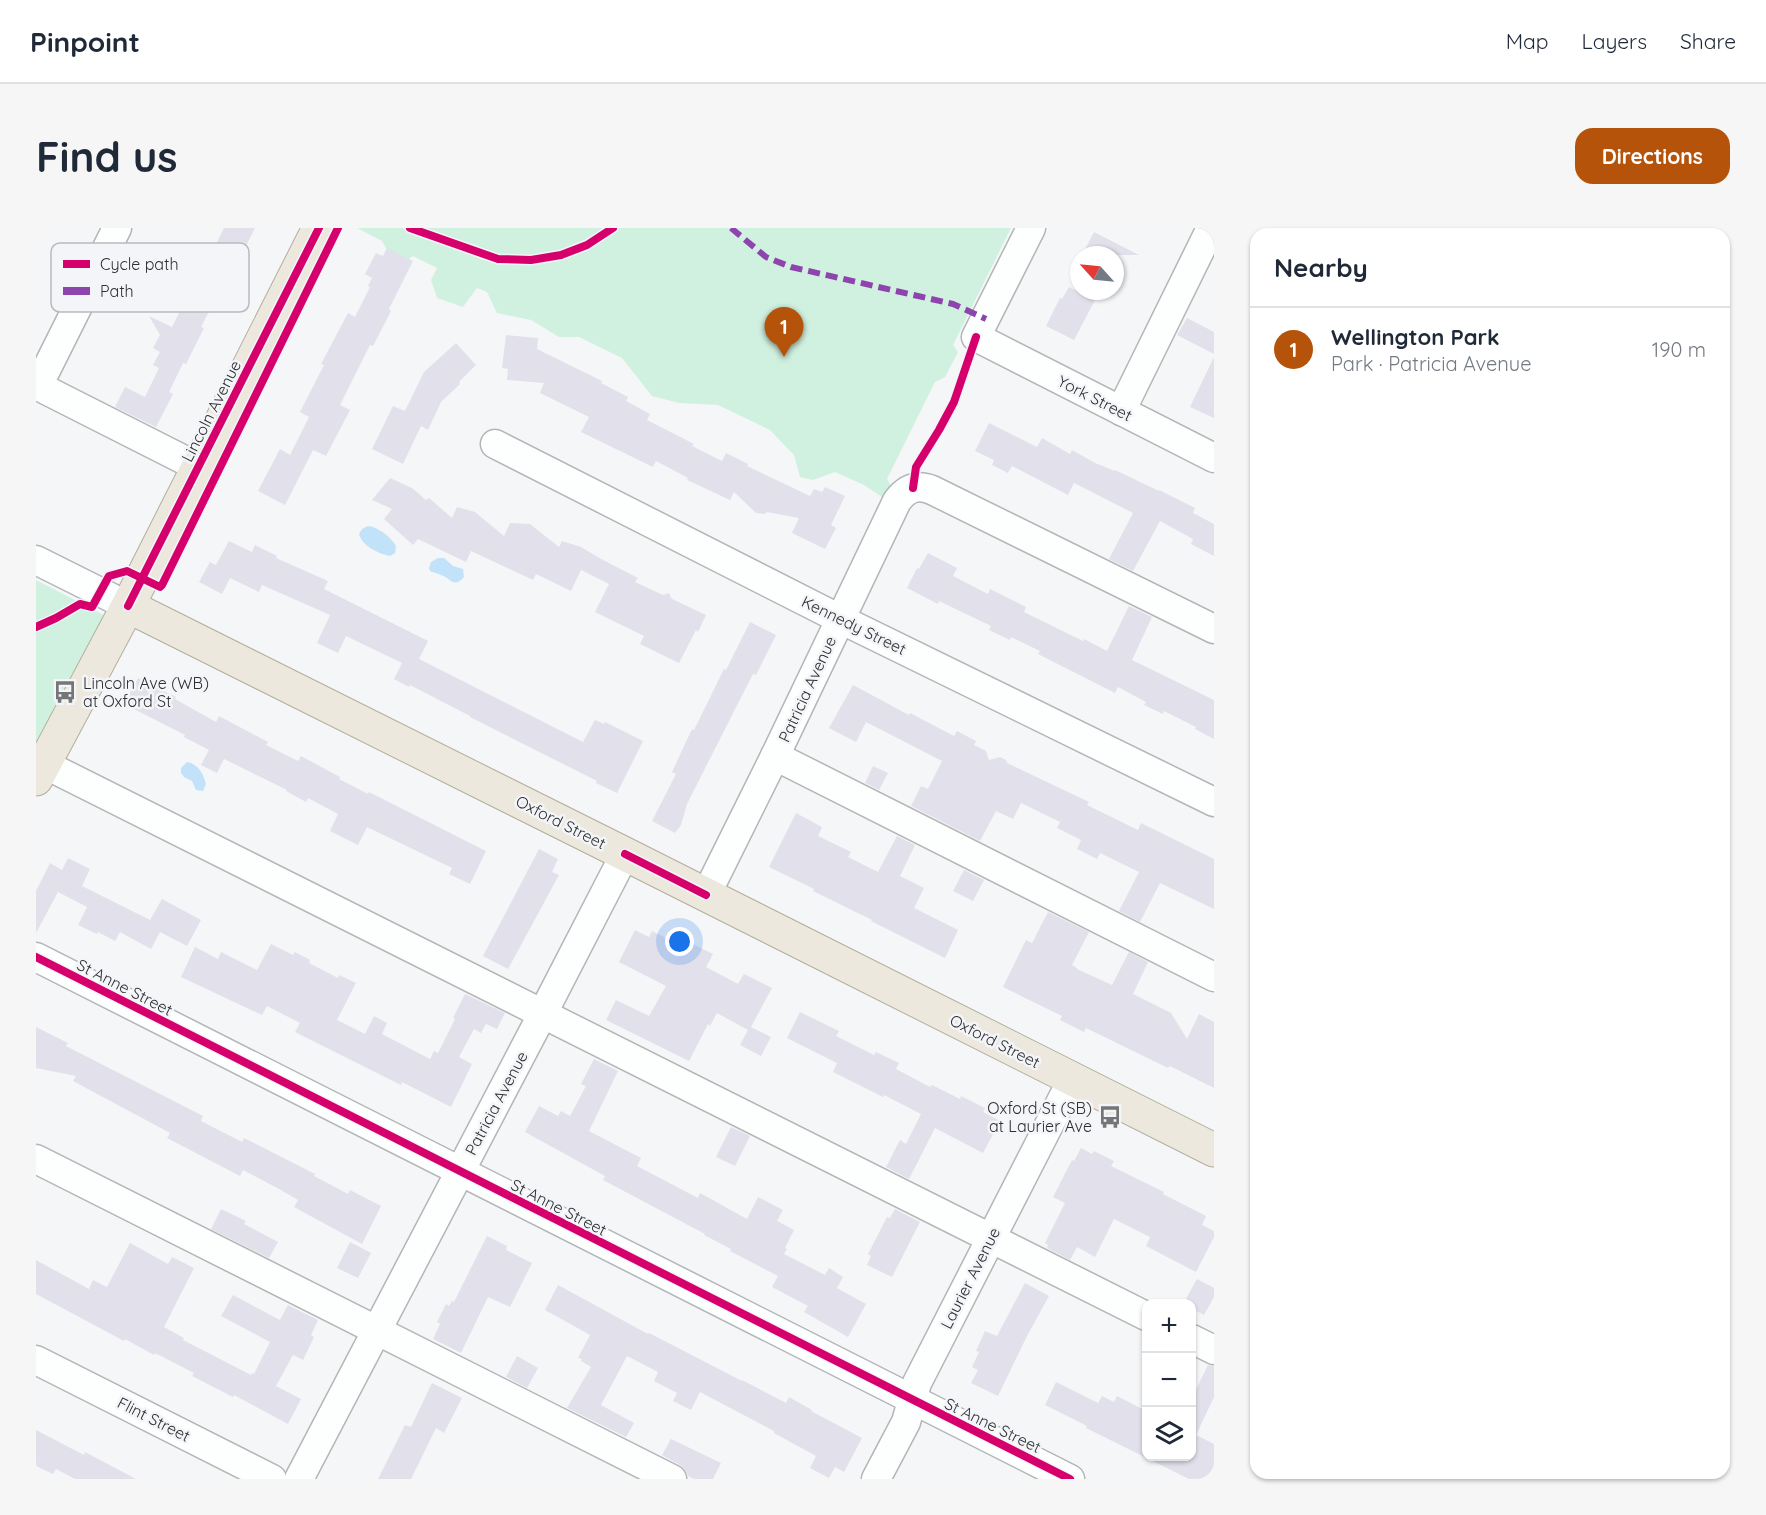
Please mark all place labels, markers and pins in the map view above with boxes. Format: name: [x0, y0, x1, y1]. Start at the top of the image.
pin: 1: [764, 308, 804, 357]
place label: Lincoln Ave (WB) at Oxford St: [83, 673, 209, 711]
bus stop icon: Lincoln Ave (WB) at Oxford St: [52, 679, 78, 705]
place label: Oxford St (SB) at Laurier Ave: [987, 1098, 1092, 1136]
bus stop icon: Oxford St (SB) at Laurier Ave: [1097, 1104, 1123, 1130]

